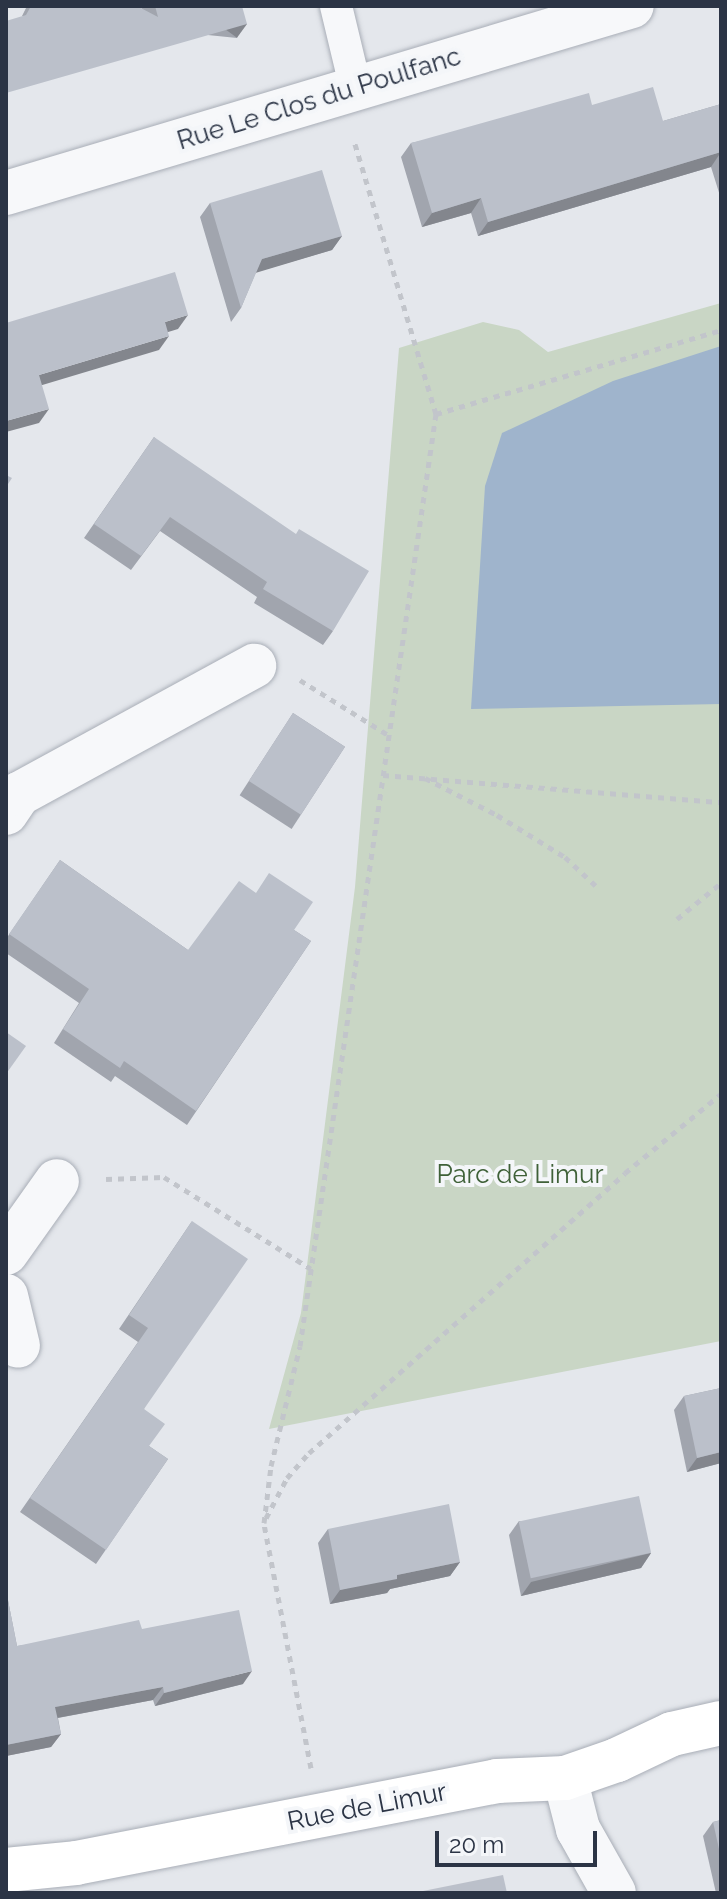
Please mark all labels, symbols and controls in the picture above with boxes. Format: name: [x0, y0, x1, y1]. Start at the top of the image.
street label: Rue Le Clos du Poulfanc: [174, 41, 464, 157]
park label: Parc de Limur: [436, 1159, 604, 1191]
street label: Rue de Limur: [285, 1776, 449, 1838]
scale bar: [439, 1815, 601, 1865]
text: 20 m: [449, 1830, 504, 1859]

